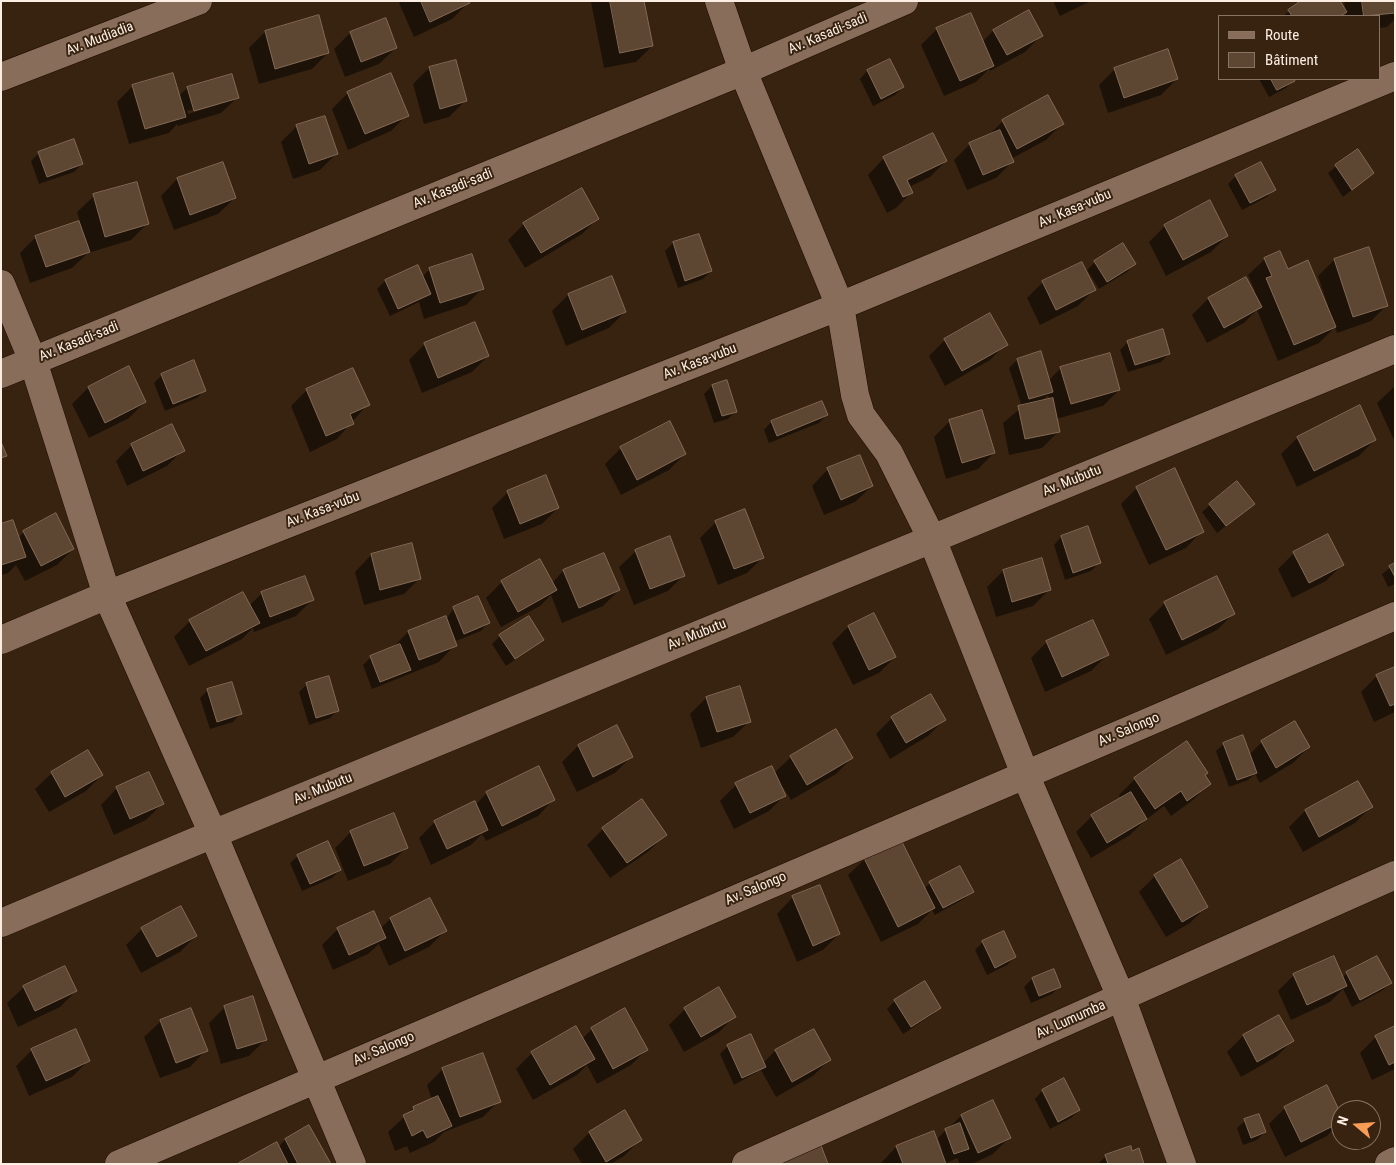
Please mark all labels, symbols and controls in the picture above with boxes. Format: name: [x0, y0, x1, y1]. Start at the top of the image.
street label: Av. Kasadi-sadi: [786, 10, 870, 58]
legend: [1218, 15, 1381, 80]
street label: Av. Mudiadia: [64, 18, 136, 60]
text: Route: [1265, 26, 1299, 44]
text: Bâtiment: [1265, 51, 1318, 69]
street label: Av. Kasadi-sadi: [411, 165, 495, 213]
street label: Av. Kasa-vubu: [1036, 186, 1114, 232]
street label: Av. Kasadi-sadi: [37, 318, 121, 366]
street label: Av. Kasa-vubu: [661, 340, 739, 384]
street label: Av. Mubutu: [1040, 462, 1104, 500]
street label: Av. Kasa-vubu: [284, 488, 362, 532]
street label: Av. Mubutu: [665, 616, 729, 654]
street label: Av. Salongo: [1096, 710, 1162, 750]
street label: Av. Mubutu: [291, 770, 355, 808]
street label: Av. Salongo: [723, 869, 789, 909]
street label: Av. Lumumba: [1034, 997, 1108, 1043]
street label: Av. Salongo: [351, 1029, 417, 1069]
north arrow: [1331, 1100, 1381, 1150]
text: N: [1334, 1114, 1352, 1127]

